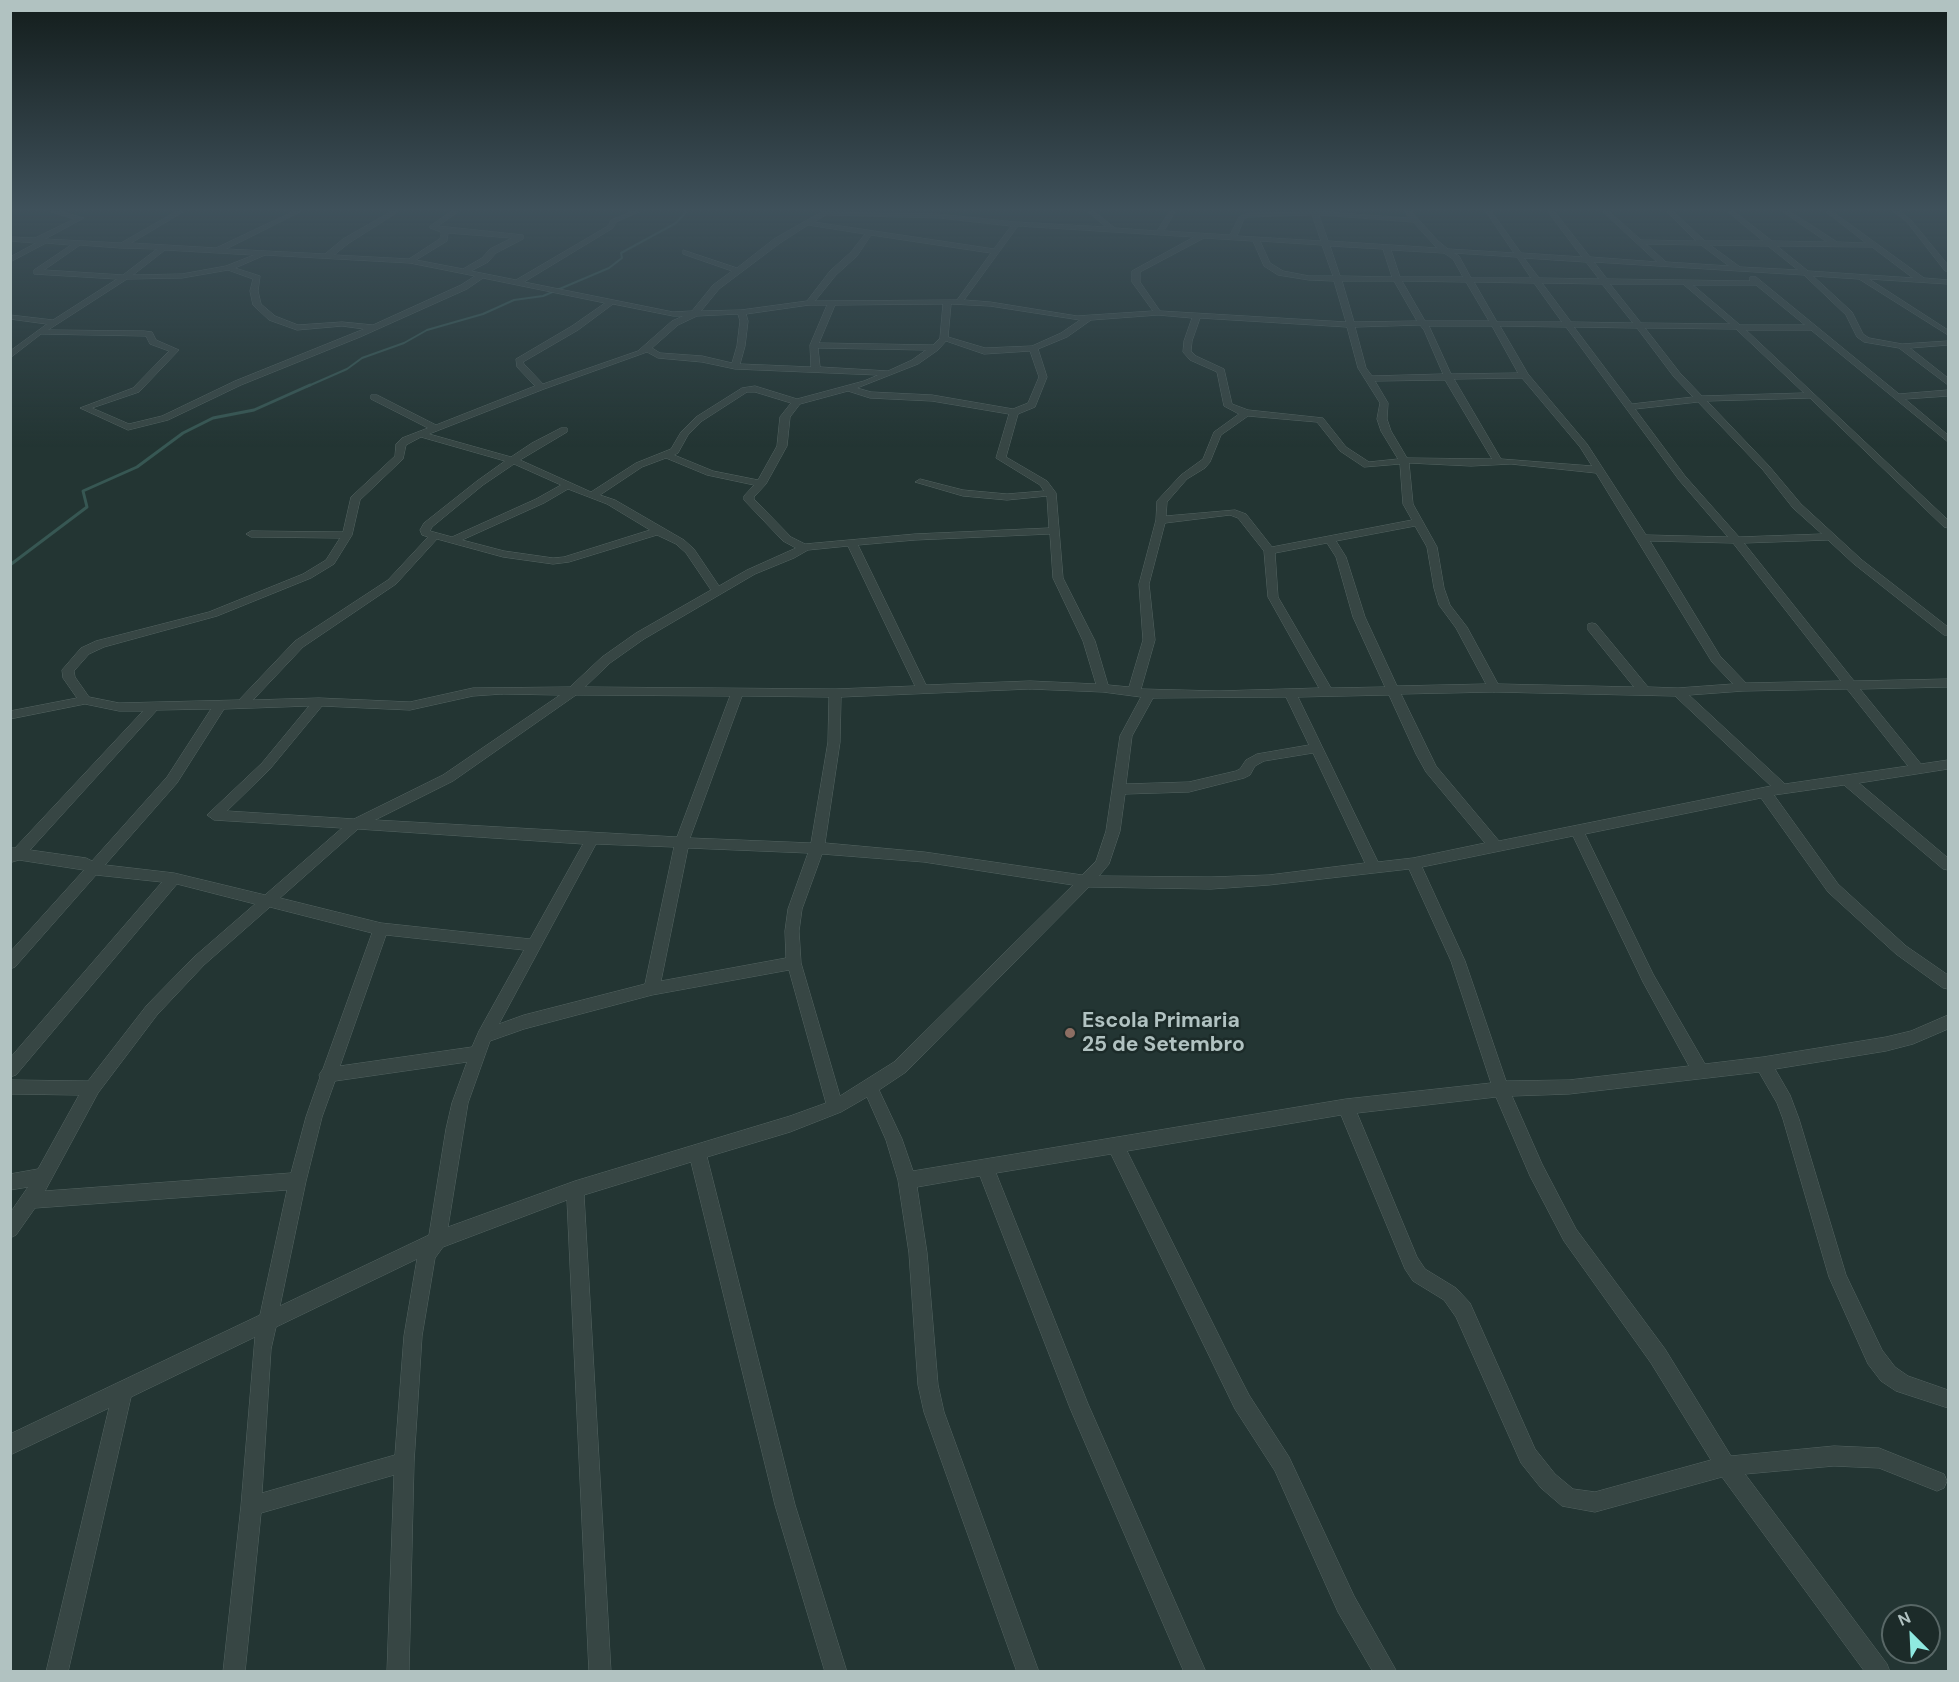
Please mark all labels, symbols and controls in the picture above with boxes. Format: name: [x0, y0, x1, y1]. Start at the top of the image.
place label: Escola Primaria 25 de Setembro: [1082, 1008, 1245, 1058]
marker: Escola Primaria 25 de Setembro: [1063, 1026, 1077, 1040]
north arrow: [1881, 1604, 1941, 1664]
text: N: [1895, 1607, 1914, 1631]

